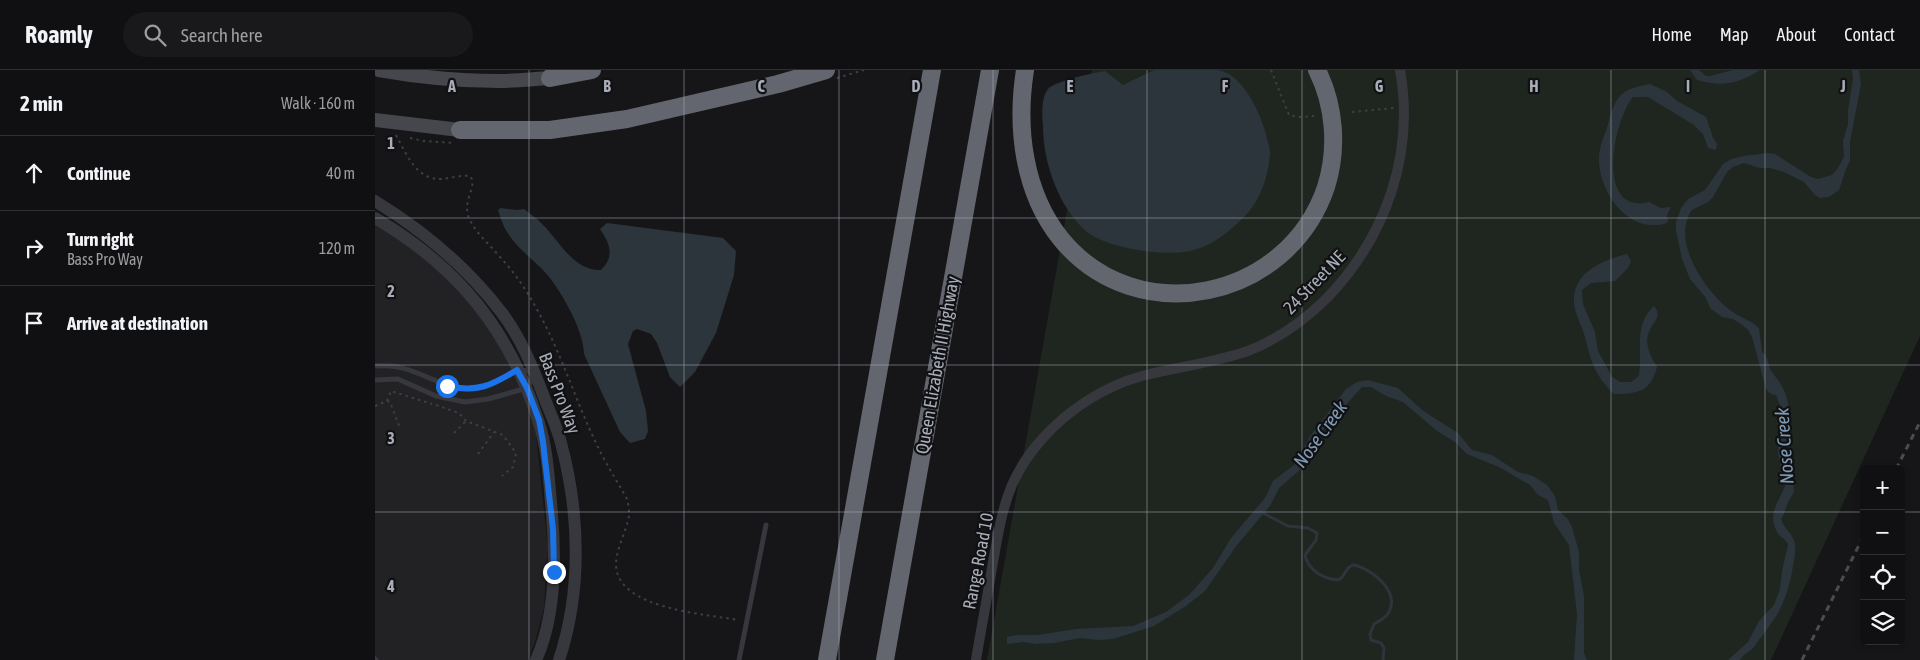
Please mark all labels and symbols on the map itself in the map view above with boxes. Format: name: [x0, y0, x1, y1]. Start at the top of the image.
text: A: [447, 77, 456, 95]
text: B: [603, 77, 611, 95]
text: C: [757, 77, 765, 95]
text: D: [912, 77, 921, 95]
text: E: [1067, 77, 1074, 95]
text: F: [1222, 77, 1229, 95]
text: G: [1375, 77, 1384, 95]
text: H: [1529, 77, 1539, 95]
text: I: [1686, 77, 1690, 95]
text: J: [1839, 77, 1846, 95]
text: 1: [387, 134, 395, 152]
street label: 24 Street NE: [1279, 246, 1349, 318]
street label: Queen Elizabeth II Highway: [911, 274, 963, 456]
text: 2: [387, 282, 395, 300]
street label: Bass Pro Way: [535, 349, 585, 437]
route start: [436, 375, 459, 398]
water label: Nose Creek: [1288, 396, 1352, 472]
water label: Nose Creek: [1770, 406, 1798, 485]
text: 3: [387, 429, 395, 447]
street label: Range Road 10: [958, 511, 998, 611]
route end: [543, 561, 566, 584]
text: 4: [386, 577, 395, 595]

